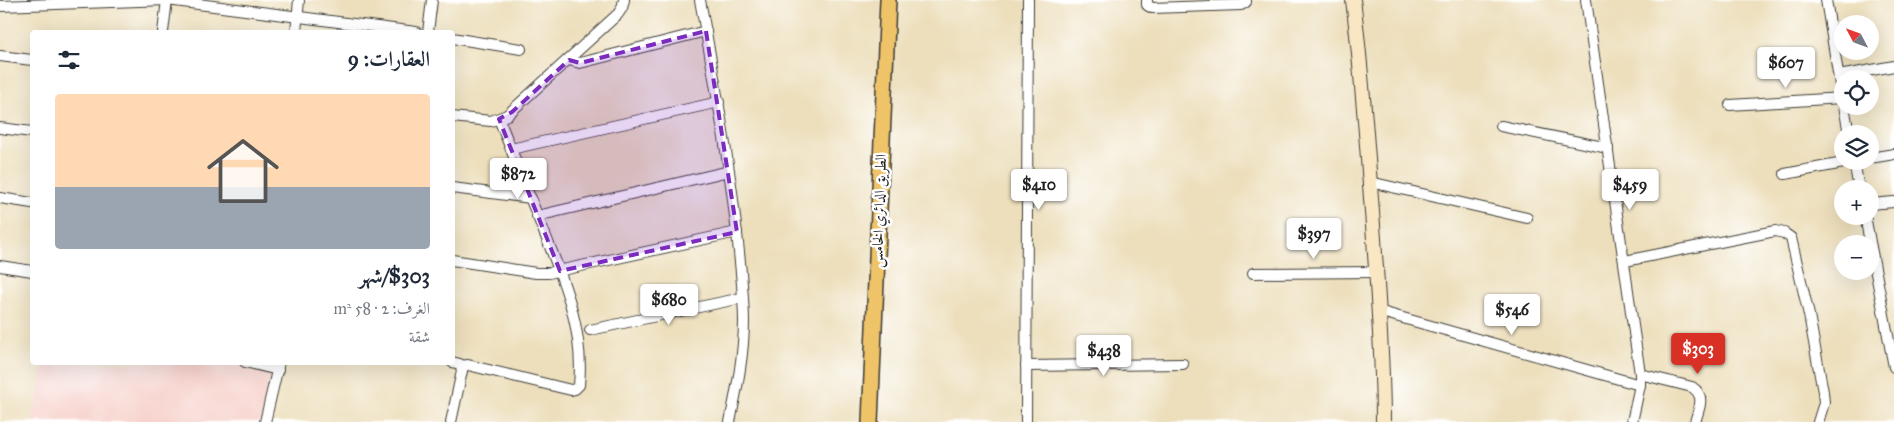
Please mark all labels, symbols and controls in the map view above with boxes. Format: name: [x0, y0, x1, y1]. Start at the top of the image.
north arrow: [1834, 15, 1879, 60]
map controls: [1834, 15, 1879, 280]
icon: filters: [55, 46, 83, 74]
text: العقارات: 9: [348, 46, 430, 72]
pin: $607: [1756, 46, 1816, 89]
text: $607: [1768, 53, 1804, 72]
button: locate: [1834, 70, 1879, 115]
button: layers: [1834, 125, 1879, 170]
icon: home: [198, 126, 288, 216]
street label: الطريق الدائري الخامس: [868, 154, 893, 268]
pin: $872: [488, 158, 548, 200]
text: $872: [501, 164, 535, 183]
pin: $410: [1009, 168, 1069, 211]
pin: $459: [1600, 168, 1660, 211]
text: $410: [1022, 175, 1056, 194]
text: $459: [1613, 175, 1647, 194]
button: +: [1834, 180, 1879, 225]
pin: $397: [1284, 218, 1344, 260]
text: $397: [1297, 224, 1331, 243]
button: −: [1834, 235, 1879, 280]
text: $303/شهر: [359, 263, 430, 289]
pin: $680: [639, 284, 699, 326]
text: $680: [651, 290, 687, 309]
pin: $546: [1482, 294, 1542, 336]
text: الغرف: 2 · 58 m²: [333, 299, 430, 318]
text: $546: [1495, 300, 1529, 319]
text: شقة: [409, 327, 430, 346]
pin: $303: [1668, 332, 1728, 375]
pin: $438: [1074, 334, 1134, 377]
text: $303: [1682, 339, 1714, 358]
text: $438: [1087, 341, 1121, 360]

